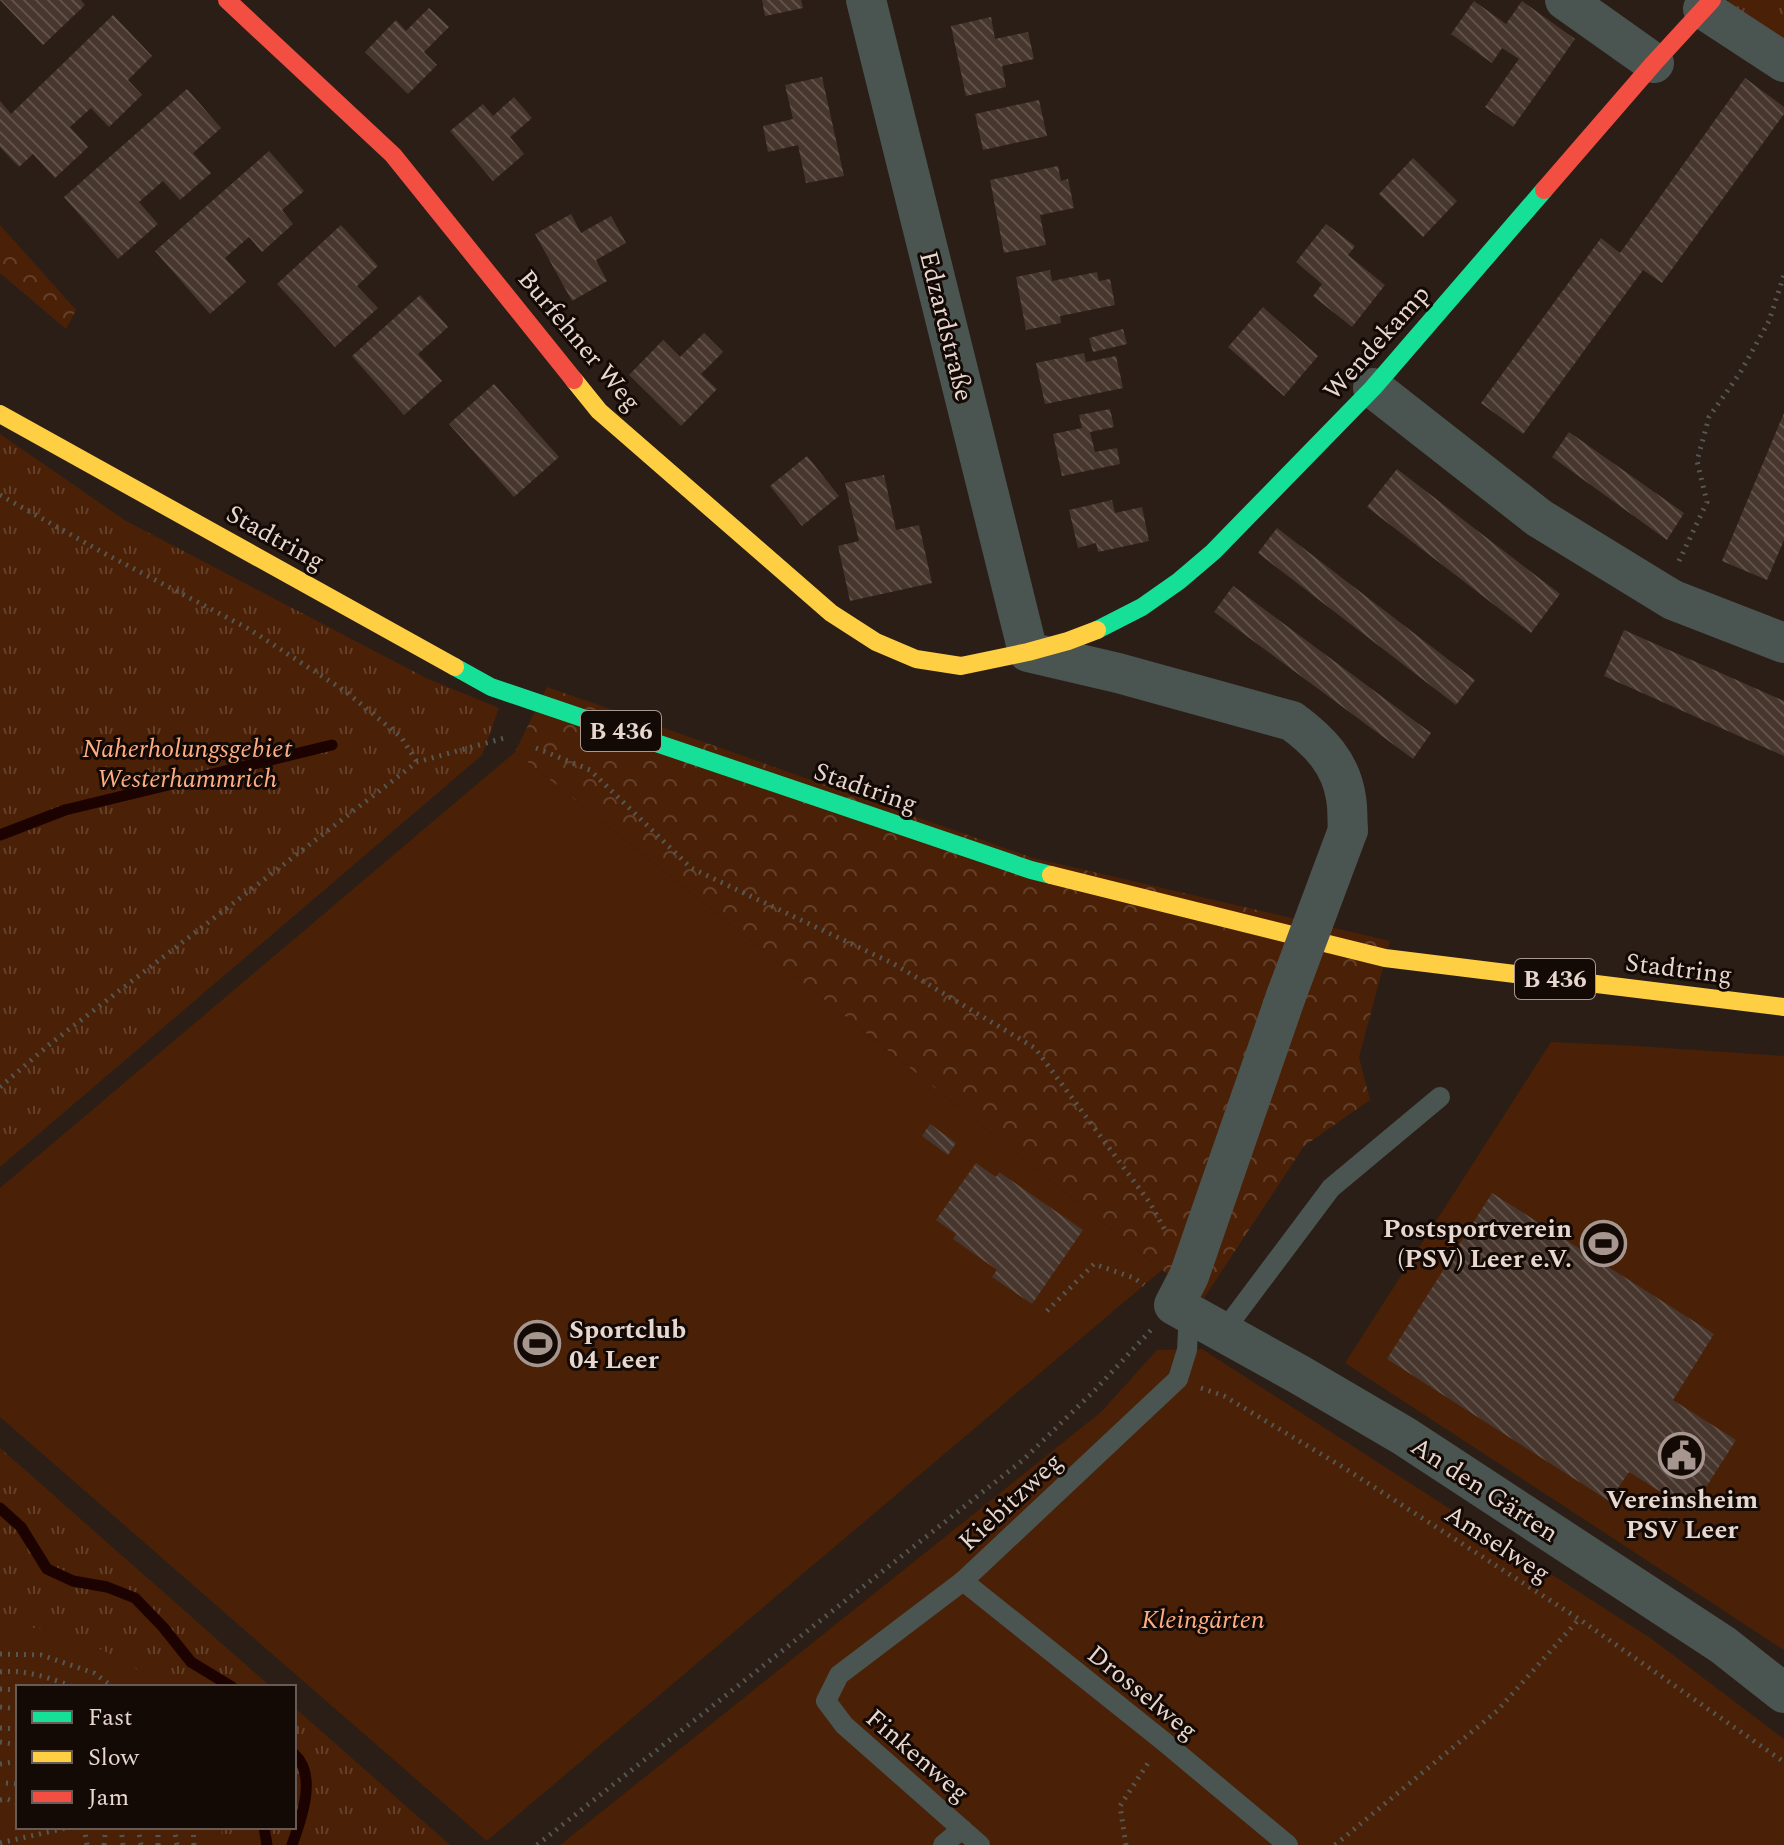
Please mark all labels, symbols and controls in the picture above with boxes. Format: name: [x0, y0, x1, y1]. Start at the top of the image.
street label: Edzardstraße: [908, 247, 984, 406]
street label: Burfehner Weg: [508, 261, 651, 421]
street label: Wendekamp: [1314, 276, 1440, 409]
street label: Stadtring: [219, 494, 332, 581]
road number: B 436: [581, 711, 661, 751]
park label: Naherholungsgebiet Westerhammrich: [82, 729, 293, 799]
street label: Stadtring: [808, 752, 923, 824]
street label: Stadtring: [1623, 943, 1735, 995]
road number: B 436: [1515, 959, 1595, 999]
place label: Postsportverein (PSV) Leer e.V.: [1383, 1209, 1572, 1279]
sports icon: Postsportverein (PSV) Leer e.V.: [1579, 1219, 1627, 1267]
place label: Sportclub 04 Leer: [569, 1310, 686, 1380]
sports icon: Sportclub 04 Leer: [514, 1320, 562, 1368]
street label: An den Gärten: [1402, 1427, 1567, 1553]
public building icon: Vereinsheim PSV Leer: [1658, 1432, 1706, 1480]
street label: Kiebitzweg: [950, 1443, 1072, 1561]
place label: Vereinsheim PSV Leer: [1606, 1480, 1758, 1550]
street label: Amselweg: [1436, 1494, 1559, 1593]
park label: Kleingärten: [1141, 1600, 1265, 1640]
street label: Drosselweg: [1078, 1635, 1207, 1750]
legend: [16, 1685, 296, 1829]
street label: Finkenweg: [856, 1699, 978, 1812]
text: Fast: [88, 1700, 133, 1736]
text: Slow: [88, 1740, 140, 1776]
text: Jam: [88, 1780, 129, 1816]

